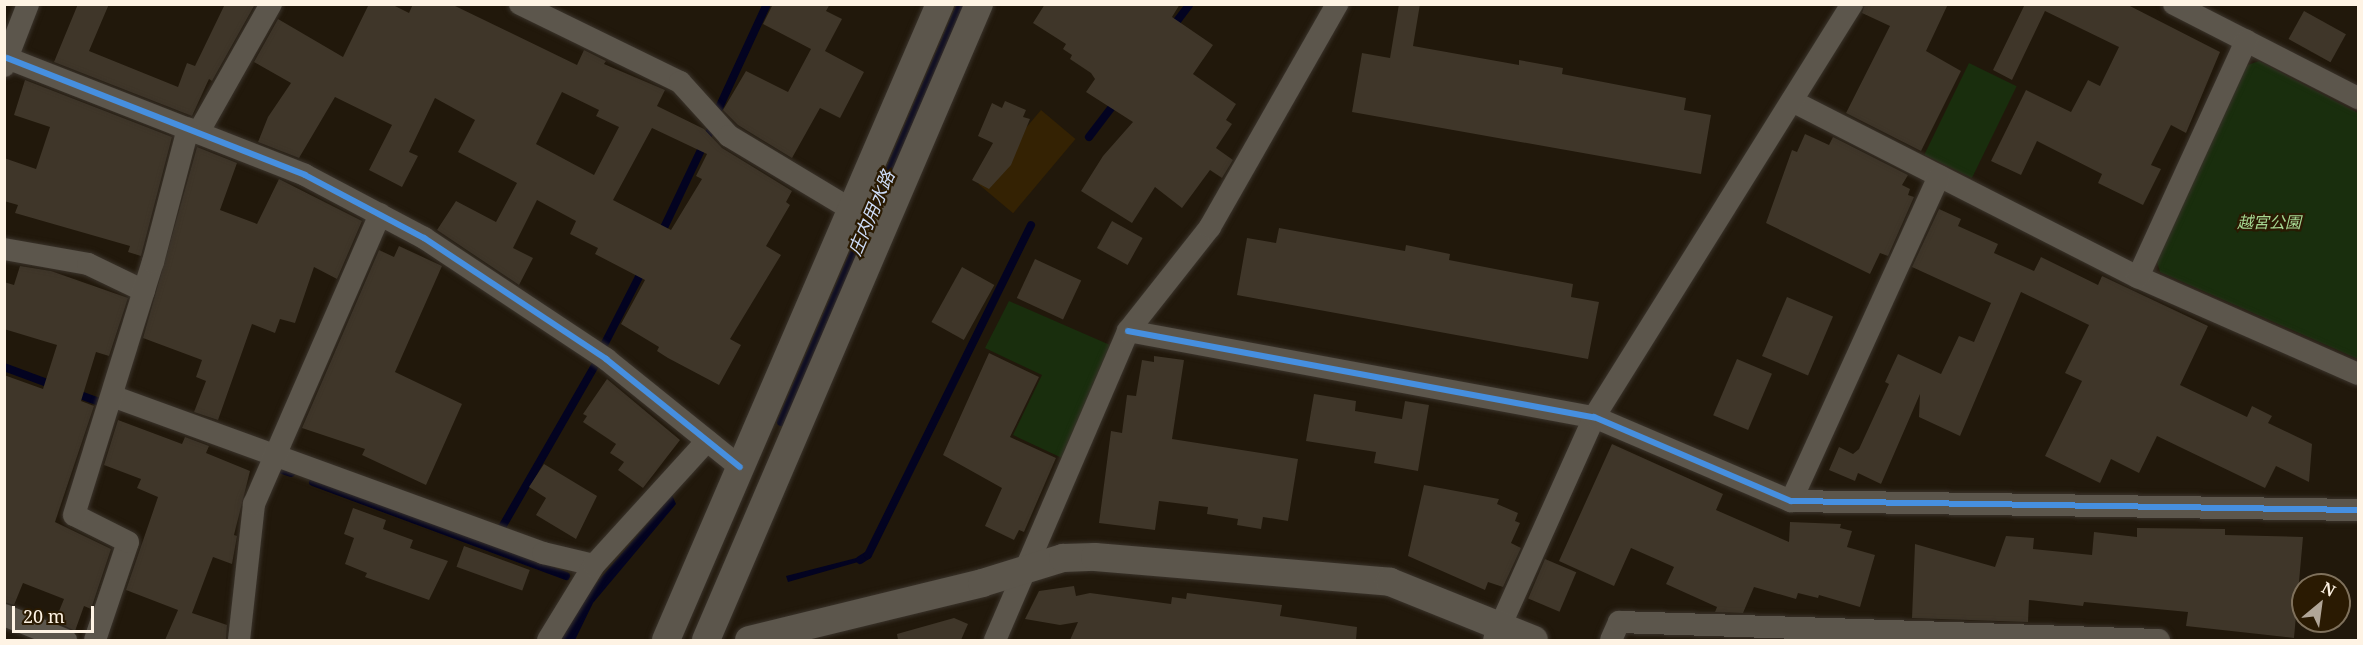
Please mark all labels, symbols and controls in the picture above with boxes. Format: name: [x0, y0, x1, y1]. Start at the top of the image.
water label: 庄内用水路: [843, 167, 899, 259]
park label: 越宮公園: [2237, 212, 2301, 232]
north arrow: [2291, 573, 2351, 633]
text: N: [2318, 576, 2340, 602]
scale bar: [15, 594, 98, 632]
text: 20 m: [23, 604, 65, 628]

